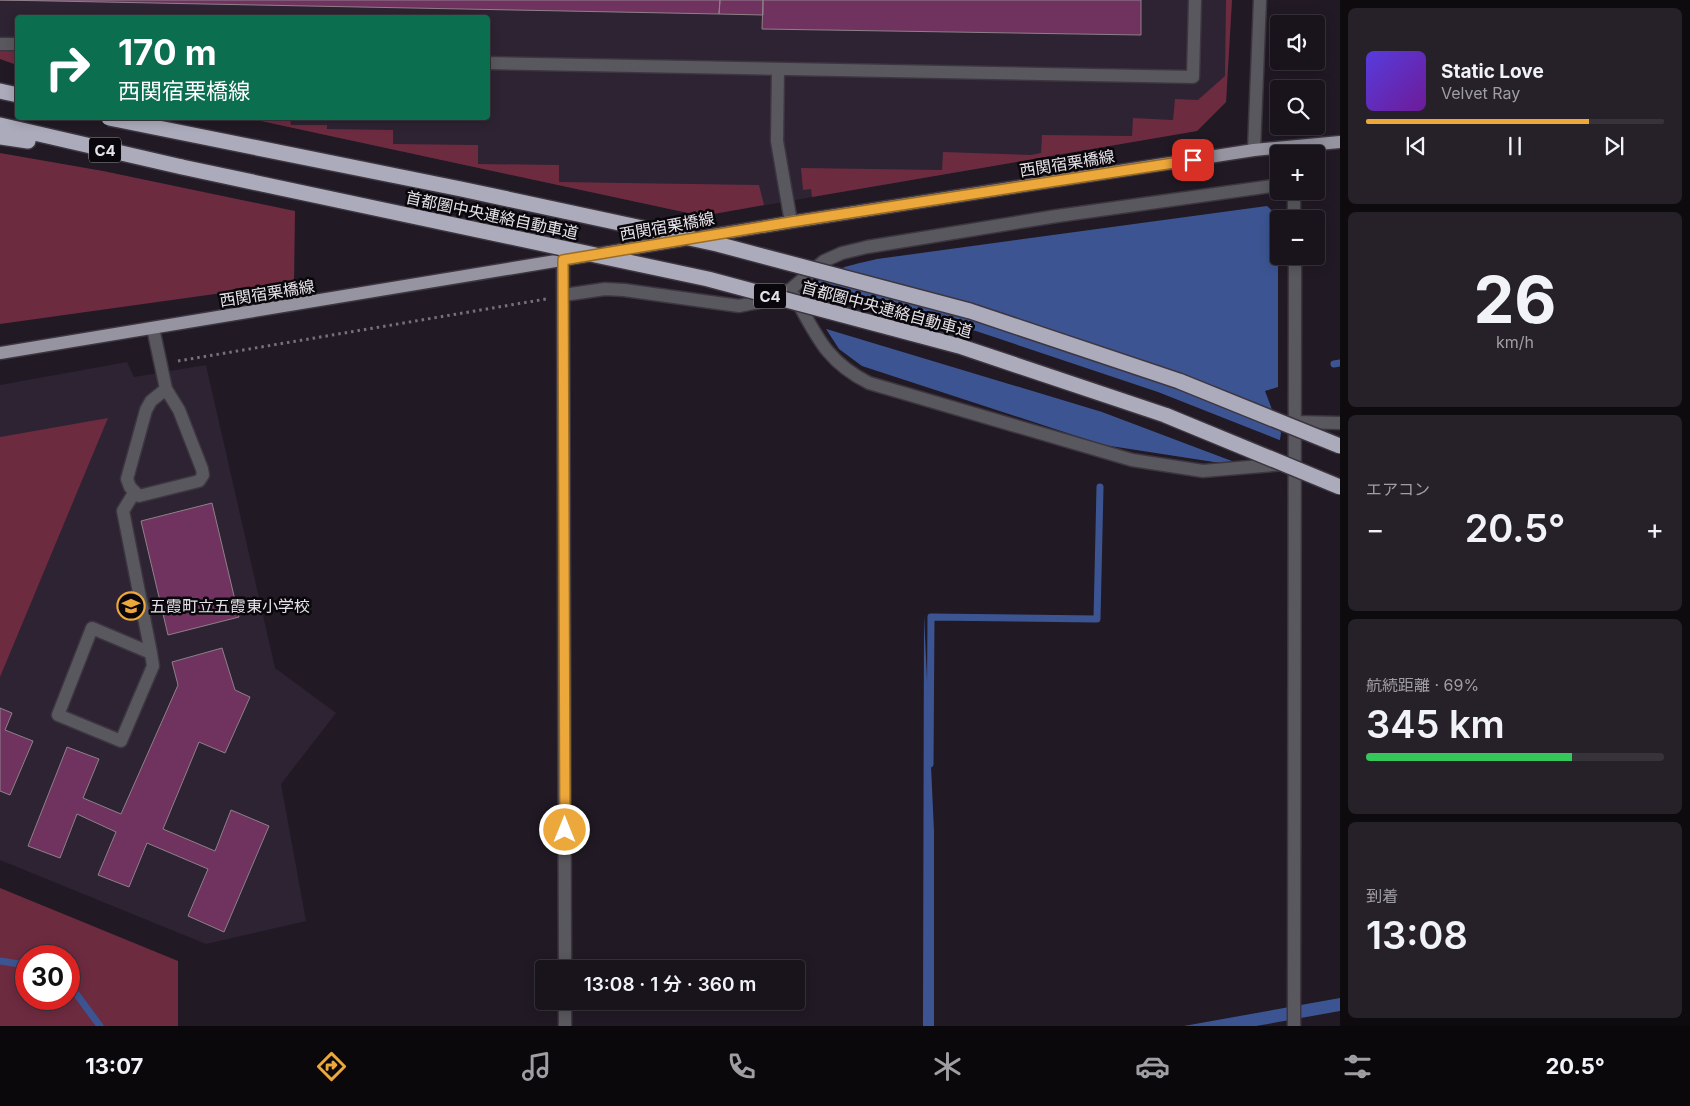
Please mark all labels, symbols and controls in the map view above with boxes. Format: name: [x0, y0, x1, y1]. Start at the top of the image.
map controls: [1270, 15, 1325, 265]
button: sound: [1270, 15, 1325, 70]
text: 170 m: [118, 31, 217, 73]
icon: right: [35, 35, 100, 100]
text: Static Love: [1441, 60, 1544, 83]
text: 西関宿栗橋線: [118, 78, 250, 104]
button: search: [1270, 80, 1325, 135]
text: Velvet Ray: [1441, 83, 1520, 103]
icon: previous: [1402, 132, 1430, 160]
icon: pause: [1501, 132, 1529, 160]
icon: next: [1600, 132, 1628, 160]
road number: C4: [89, 138, 121, 162]
pin: [1172, 139, 1214, 181]
button: +: [1270, 145, 1325, 200]
street label: 西関宿栗橋線: [1018, 146, 1116, 180]
icon: arrive: [1179, 146, 1207, 174]
street label: 首都圏中央連絡自動車道: [404, 187, 580, 243]
street label: 西関宿栗橋線: [618, 208, 716, 244]
button: −: [1270, 210, 1325, 265]
text: 26: [1473, 260, 1557, 339]
street label: 西関宿栗橋線: [218, 276, 316, 310]
street label: 首都圏中央連絡自動車道: [799, 277, 975, 341]
road number: C4: [754, 284, 786, 308]
text: km/h: [1496, 332, 1534, 352]
text: エアコン: [1366, 479, 1430, 499]
text: 20.5°: [1465, 505, 1565, 551]
text: −: [1366, 512, 1385, 546]
text: +: [1645, 512, 1664, 546]
school or university icon: 五霞町立五霞東小学校: [116, 591, 146, 621]
place label: 五霞町立五霞東小学校: [150, 596, 310, 616]
text: 航続距離 · 69%: [1366, 675, 1479, 695]
text: 345 km: [1366, 701, 1505, 747]
position arrow: [538, 803, 590, 855]
text: 到着: [1366, 886, 1398, 906]
text: 13:08: [1366, 912, 1468, 958]
speed limit sign: 30: [15, 945, 80, 1010]
text: 13:08 · 1 分 · 360 m: [584, 973, 756, 996]
icon: directions: [314, 1049, 349, 1084]
icon: music: [519, 1049, 554, 1084]
icon: phone: [724, 1049, 759, 1084]
icon: climate: [930, 1049, 965, 1084]
icon: car: [1135, 1049, 1170, 1084]
icon: filters: [1340, 1049, 1375, 1084]
text: 13:07: [85, 1053, 143, 1079]
text: 20.5°: [1545, 1053, 1605, 1079]

